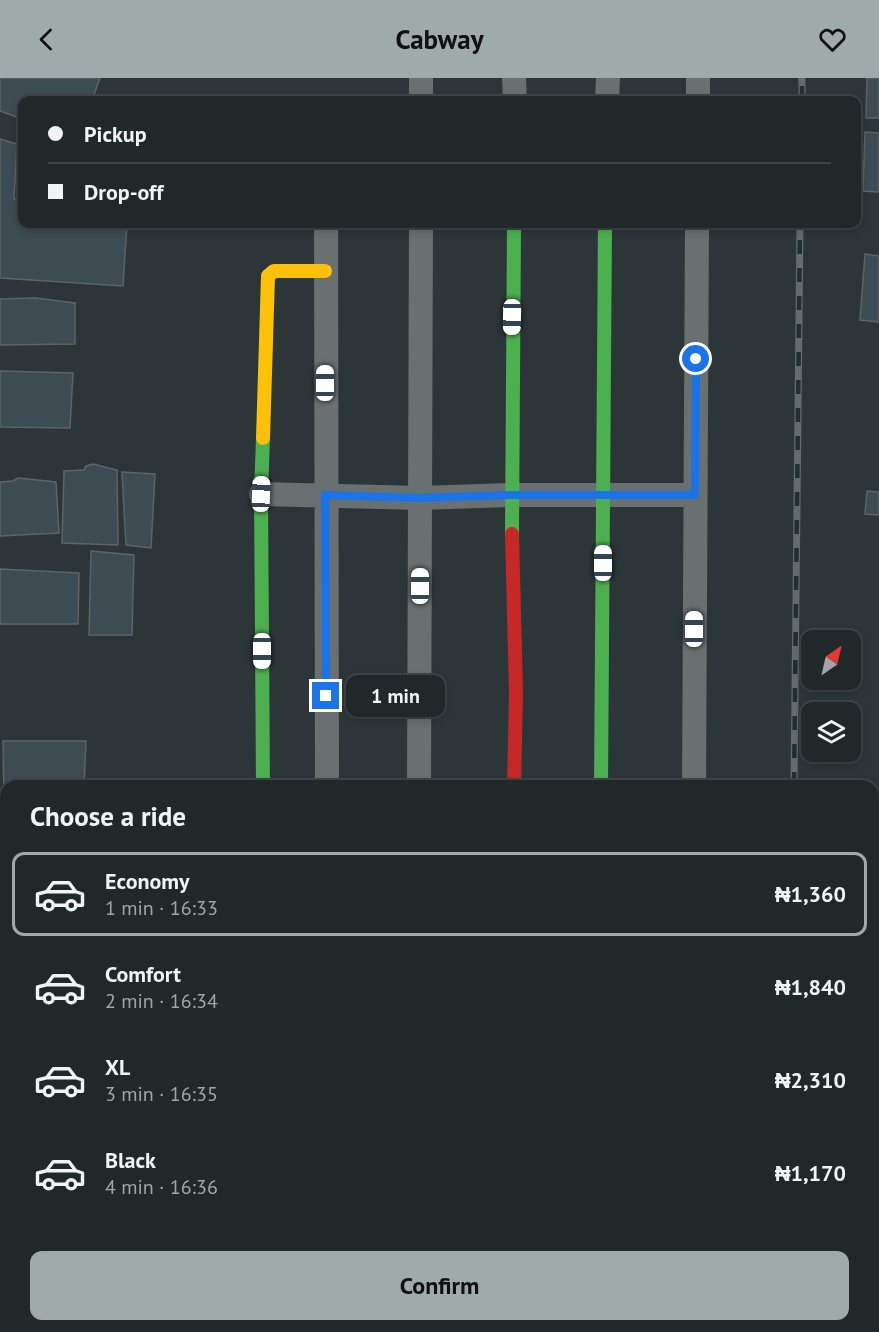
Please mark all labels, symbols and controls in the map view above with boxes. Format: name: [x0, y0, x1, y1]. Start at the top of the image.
text: Cabway: [395, 22, 484, 56]
icon: back: [30, 23, 63, 56]
icon: heart: [816, 23, 849, 56]
text: Pickup: [84, 120, 147, 148]
text: Drop-off: [84, 178, 163, 206]
car: [503, 299, 521, 335]
route start: [682, 345, 709, 372]
car: [316, 365, 334, 401]
car: [251, 476, 271, 512]
car: [594, 545, 612, 581]
car: [411, 568, 429, 604]
car: [685, 611, 703, 647]
north arrow: [801, 630, 861, 690]
map controls: [801, 630, 861, 762]
car: [253, 633, 271, 669]
callout: 1 min: [347, 675, 446, 717]
route end: [312, 682, 339, 709]
text: 1 min: [371, 683, 420, 709]
button: layers: [801, 702, 861, 762]
text: Choose a ride: [30, 799, 186, 833]
icon: car: [33, 867, 87, 921]
text: Economy: [105, 867, 189, 895]
text: ₦1,360: [775, 880, 846, 908]
text: 1 min · 16:33: [105, 895, 218, 921]
icon: car: [33, 960, 87, 1014]
text: Comfort: [105, 960, 181, 988]
text: ₦1,840: [775, 973, 846, 1001]
text: 2 min · 16:34: [105, 988, 218, 1014]
icon: car: [33, 1053, 87, 1107]
text: XL: [105, 1053, 130, 1081]
text: ₦2,310: [775, 1066, 846, 1094]
text: 3 min · 16:35: [105, 1081, 218, 1107]
icon: car: [33, 1146, 87, 1200]
text: Black: [105, 1146, 156, 1174]
text: ₦1,170: [775, 1159, 846, 1187]
text: 4 min · 16:36: [105, 1174, 218, 1200]
button: Confirm: [30, 1251, 849, 1320]

